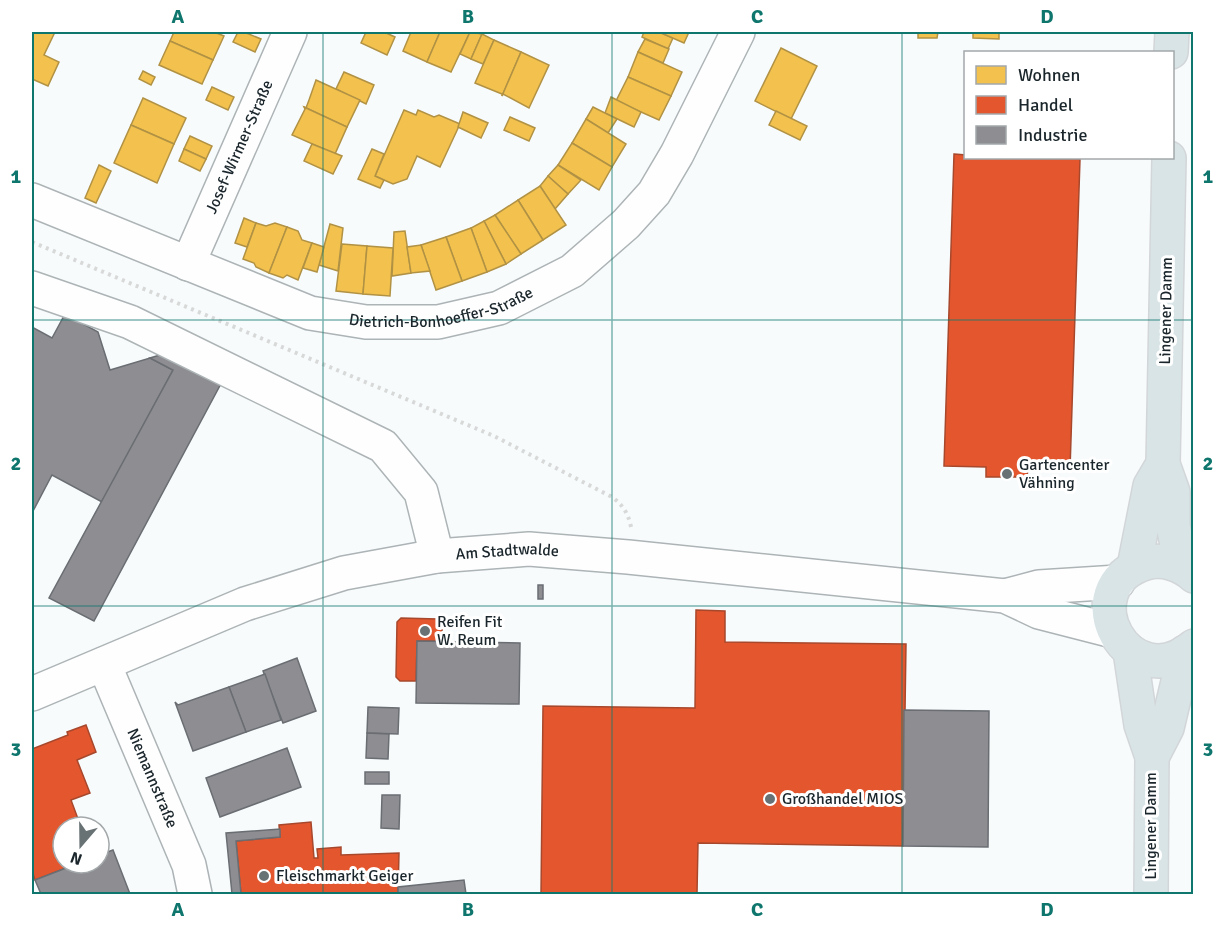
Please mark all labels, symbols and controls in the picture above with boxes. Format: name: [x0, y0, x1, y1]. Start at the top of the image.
text: A: [172, 4, 185, 29]
text: B: [462, 4, 474, 29]
text: C: [751, 4, 763, 29]
text: D: [1040, 4, 1054, 29]
legend: [964, 51, 1174, 159]
text: Wohnen: [1018, 64, 1080, 86]
street label: Josef-Wirmer-Straße: [201, 77, 278, 217]
text: Handel: [1018, 94, 1073, 116]
text: Industrie: [1018, 124, 1088, 146]
text: 1: [11, 164, 22, 189]
text: 1: [1203, 164, 1214, 189]
street label: Lingener Damm: [1155, 257, 1177, 365]
street label: Dietrich-Bonhoeffer-Straße: [348, 282, 536, 332]
text: 2: [11, 451, 21, 476]
text: 2: [1203, 451, 1213, 476]
place label: Gartencenter Vähning: [1019, 455, 1109, 493]
marker: Gartencenter Vähning: [1000, 467, 1014, 481]
street label: Am Stadtwalde: [455, 539, 560, 565]
place label: Reifen Fit W. Reum: [437, 612, 503, 650]
marker: Reifen Fit W. Reum: [418, 624, 432, 638]
street label: Niemannstraße: [122, 725, 182, 831]
text: 3: [11, 737, 21, 762]
text: 3: [1203, 737, 1213, 762]
street label: Lingener Damm: [1141, 772, 1161, 880]
place label: Großhandel MIOS: [782, 789, 904, 809]
marker: Großhandel MIOS: [763, 792, 777, 806]
north arrow: [51, 815, 111, 875]
text: N: [68, 847, 85, 869]
place label: Fleischmarkt Geiger: [276, 866, 413, 886]
marker: Fleischmarkt Geiger: [257, 869, 271, 883]
text: A: [172, 897, 185, 922]
text: B: [462, 897, 474, 922]
text: C: [751, 897, 763, 922]
text: D: [1040, 897, 1054, 922]

